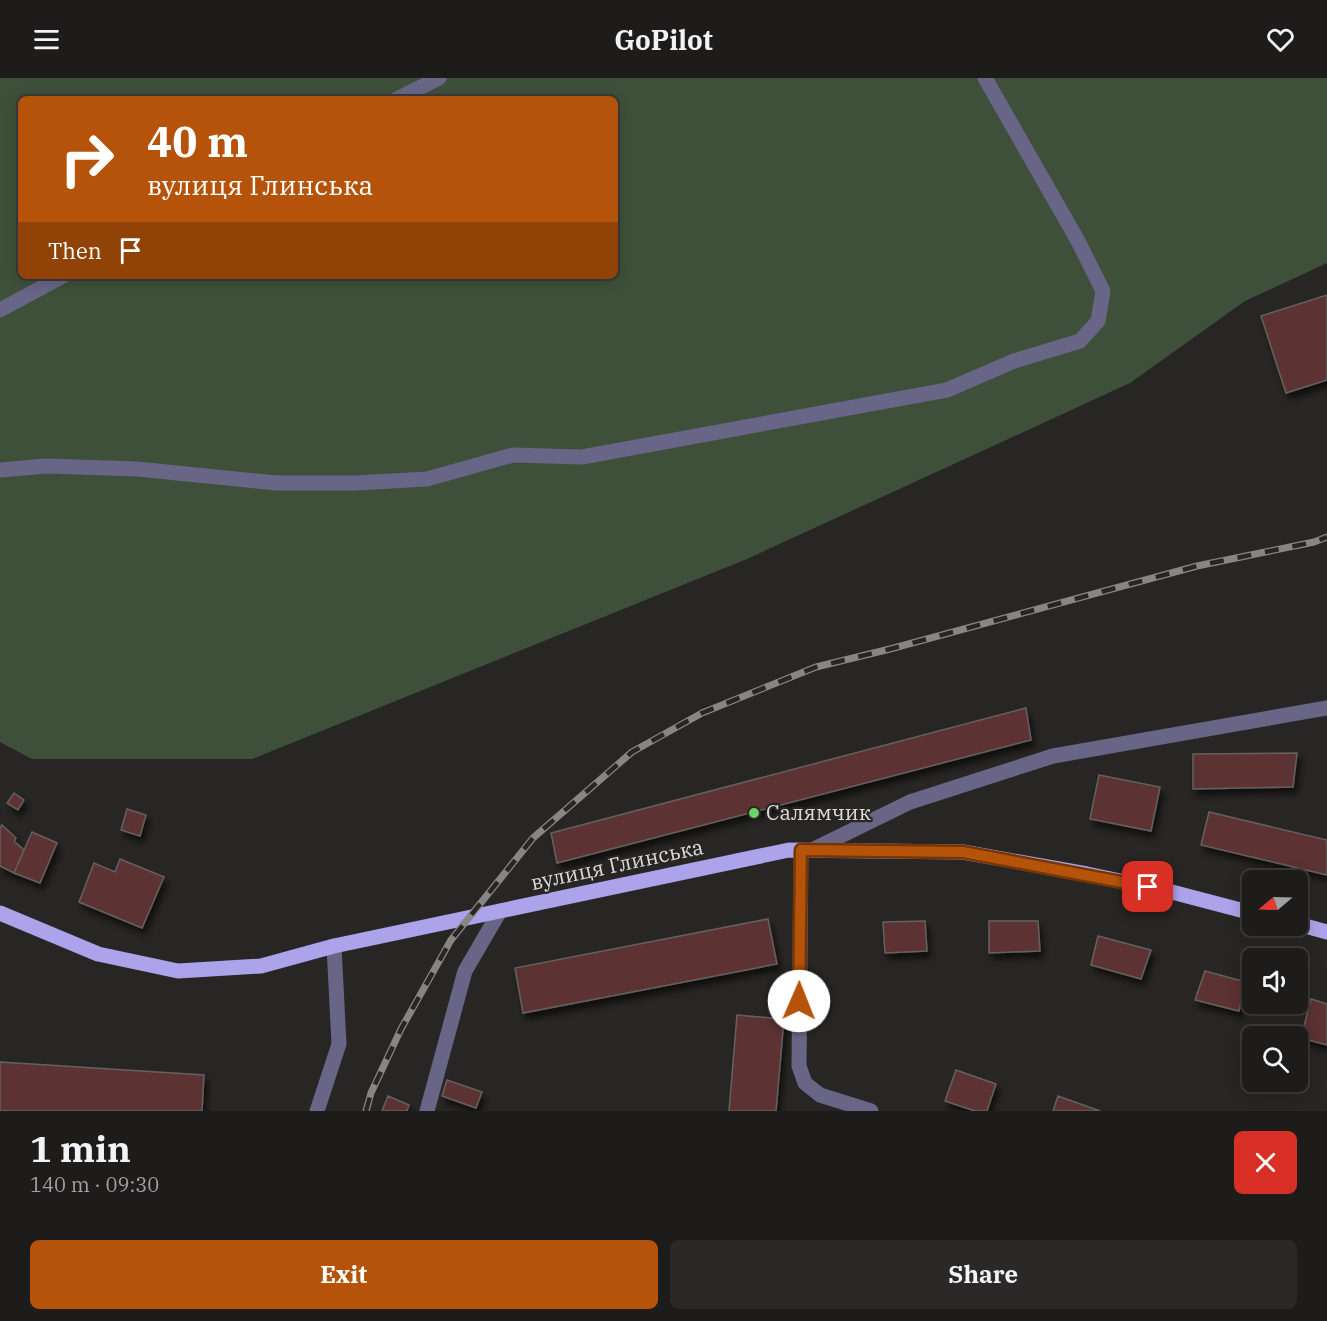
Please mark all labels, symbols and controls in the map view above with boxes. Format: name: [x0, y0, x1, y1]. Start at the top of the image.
text: GoPilot: [614, 22, 713, 57]
icon: menu: [30, 23, 63, 56]
icon: heart: [1264, 23, 1297, 56]
text: 40 m: [147, 114, 248, 169]
icon: right: [48, 120, 126, 198]
text: вулиця Глинська: [147, 167, 373, 202]
icon: arrive: [114, 234, 147, 267]
text: Then: [48, 236, 102, 265]
place label: Салямчик: [766, 798, 871, 826]
marker: Салямчик: [747, 806, 761, 820]
street label: вулиця Глинська: [528, 832, 706, 896]
pin: [1122, 861, 1173, 912]
icon: arrive: [1131, 870, 1164, 903]
north arrow: [1242, 870, 1308, 936]
map controls: [1242, 870, 1308, 1092]
button: sound: [1242, 948, 1308, 1014]
position arrow: [767, 969, 831, 1033]
button: search: [1242, 1026, 1308, 1092]
text: 1 min: [30, 1125, 131, 1172]
button: close: [1234, 1131, 1297, 1194]
text: 140 m · 09:30: [30, 1171, 159, 1198]
button: Exit: [30, 1240, 658, 1309]
button: Share: [670, 1240, 1297, 1309]

